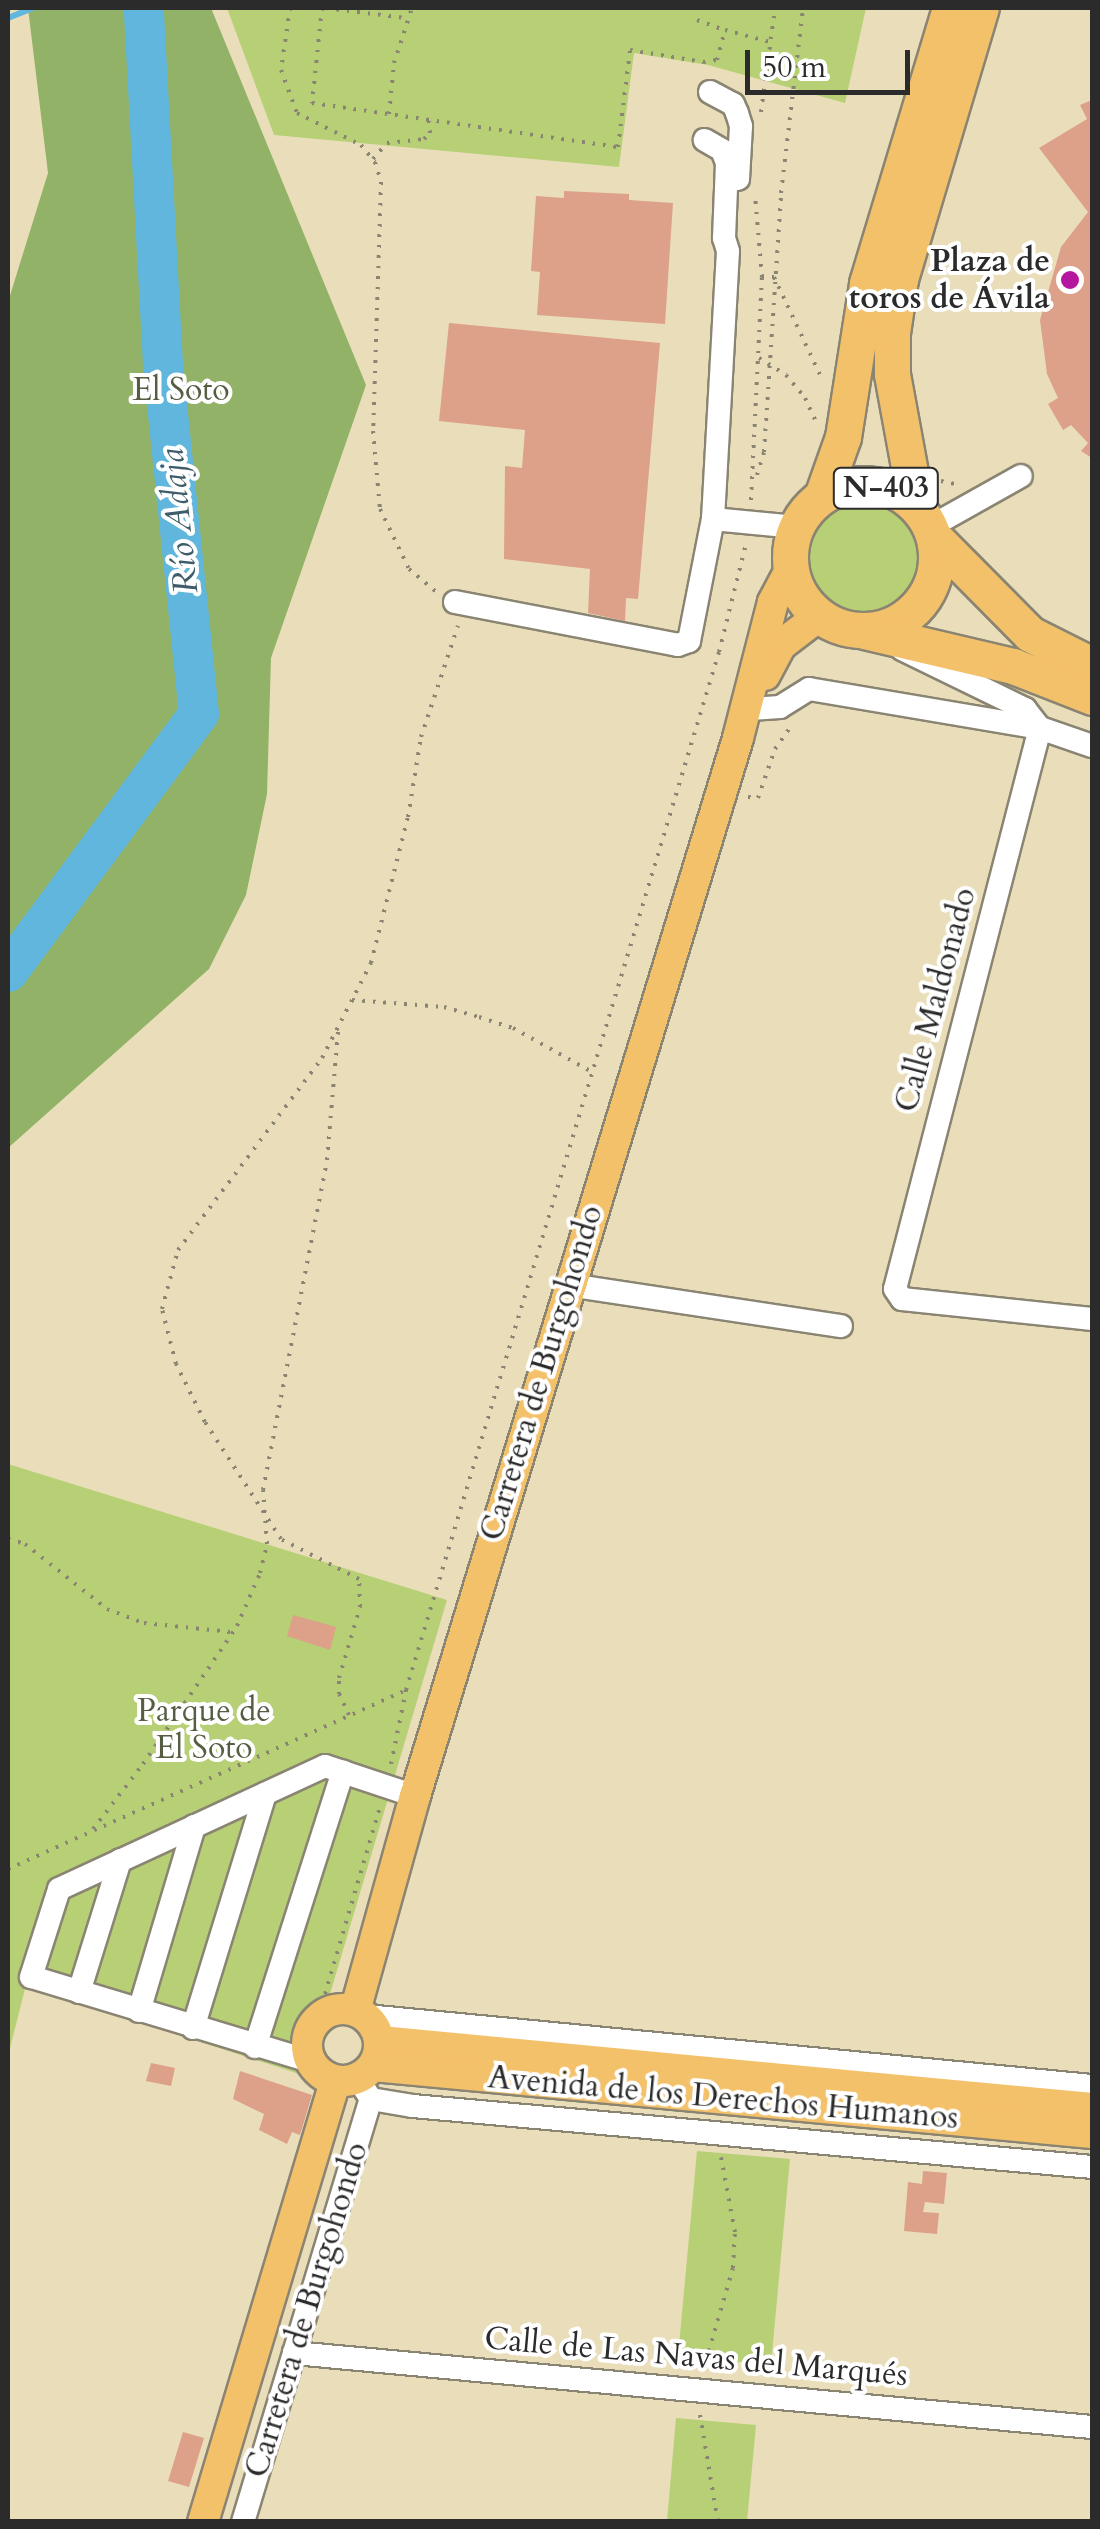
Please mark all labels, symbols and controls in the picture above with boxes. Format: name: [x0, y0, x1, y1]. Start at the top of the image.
scale bar: [750, 30, 915, 92]
text: 50 m: [762, 47, 826, 88]
place label: Plaza de toros de Ávila: [849, 243, 1050, 318]
marker: Plaza de toros de Ávila: [1059, 269, 1081, 291]
park label: El Soto: [132, 371, 230, 409]
water label: Río Adaja: [150, 446, 208, 596]
road number: N-403: [831, 463, 941, 513]
street label: Calle Maldonado: [888, 884, 984, 1116]
street label: Carretera de Burgohondo: [473, 1201, 611, 1545]
park label: Parque de El Soto: [137, 1693, 271, 1768]
street label: Avenida de los Derechos Humanos: [486, 2058, 960, 2138]
street label: Carretera de Burgohondo: [238, 2138, 376, 2482]
street label: Calle de Las Navas del Marqués: [483, 2319, 909, 2395]

